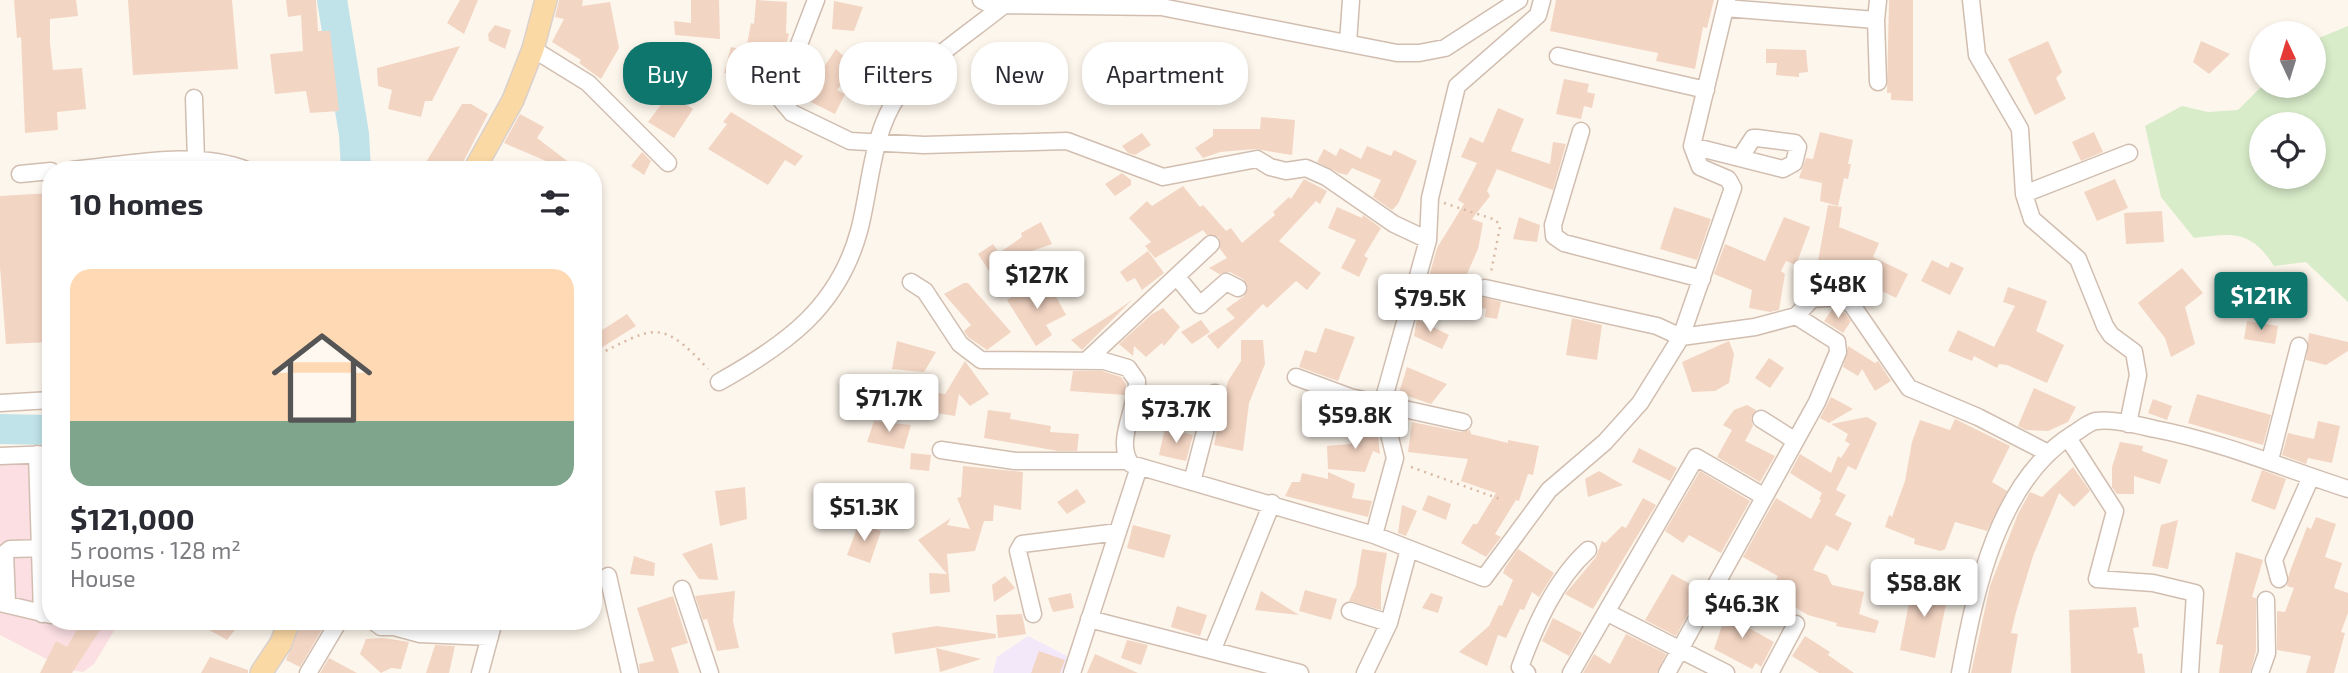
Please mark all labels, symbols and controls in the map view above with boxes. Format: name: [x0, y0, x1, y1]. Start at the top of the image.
north arrow: [2249, 21, 2326, 98]
map controls: [2249, 21, 2326, 189]
chip: Buy: [623, 42, 712, 105]
chip: Rent: [726, 42, 825, 105]
chip: Filters: [839, 42, 957, 105]
chip: New: [971, 42, 1068, 105]
chip: Apartment: [1082, 42, 1248, 105]
button: locate: [2249, 112, 2326, 189]
icon: filters: [536, 184, 574, 222]
text: 10 homes: [70, 185, 203, 221]
pin: $127K: [988, 252, 1086, 311]
text: $127K: [1005, 260, 1069, 288]
pin: $48K: [1797, 260, 1879, 320]
text: $48K: [1810, 269, 1866, 297]
pin: $121K: [2212, 272, 2310, 332]
pin: $79.5K: [1373, 274, 1487, 334]
text: $121K: [2230, 281, 2292, 309]
text: $79.5K: [1394, 283, 1466, 311]
icon: home: [259, 315, 385, 441]
pin: $71.7K: [832, 374, 946, 434]
text: $71.7K: [855, 383, 923, 411]
pin: $73.7K: [1119, 386, 1233, 445]
pin: $59.8K: [1298, 392, 1412, 451]
text: $73.7K: [1141, 394, 1211, 422]
text: $59.8K: [1318, 400, 1392, 428]
pin: $51.3K: [807, 484, 921, 543]
text: $51.3K: [829, 492, 899, 520]
text: $121,000: [70, 500, 195, 536]
text: 5 rooms · 128 m²: [70, 536, 241, 564]
pin: $58.8K: [1867, 560, 1981, 619]
text: House: [70, 564, 136, 592]
text: $58.8K: [1887, 568, 1961, 596]
pin: $46.3K: [1685, 580, 1799, 640]
text: $46.3K: [1705, 589, 1779, 617]

